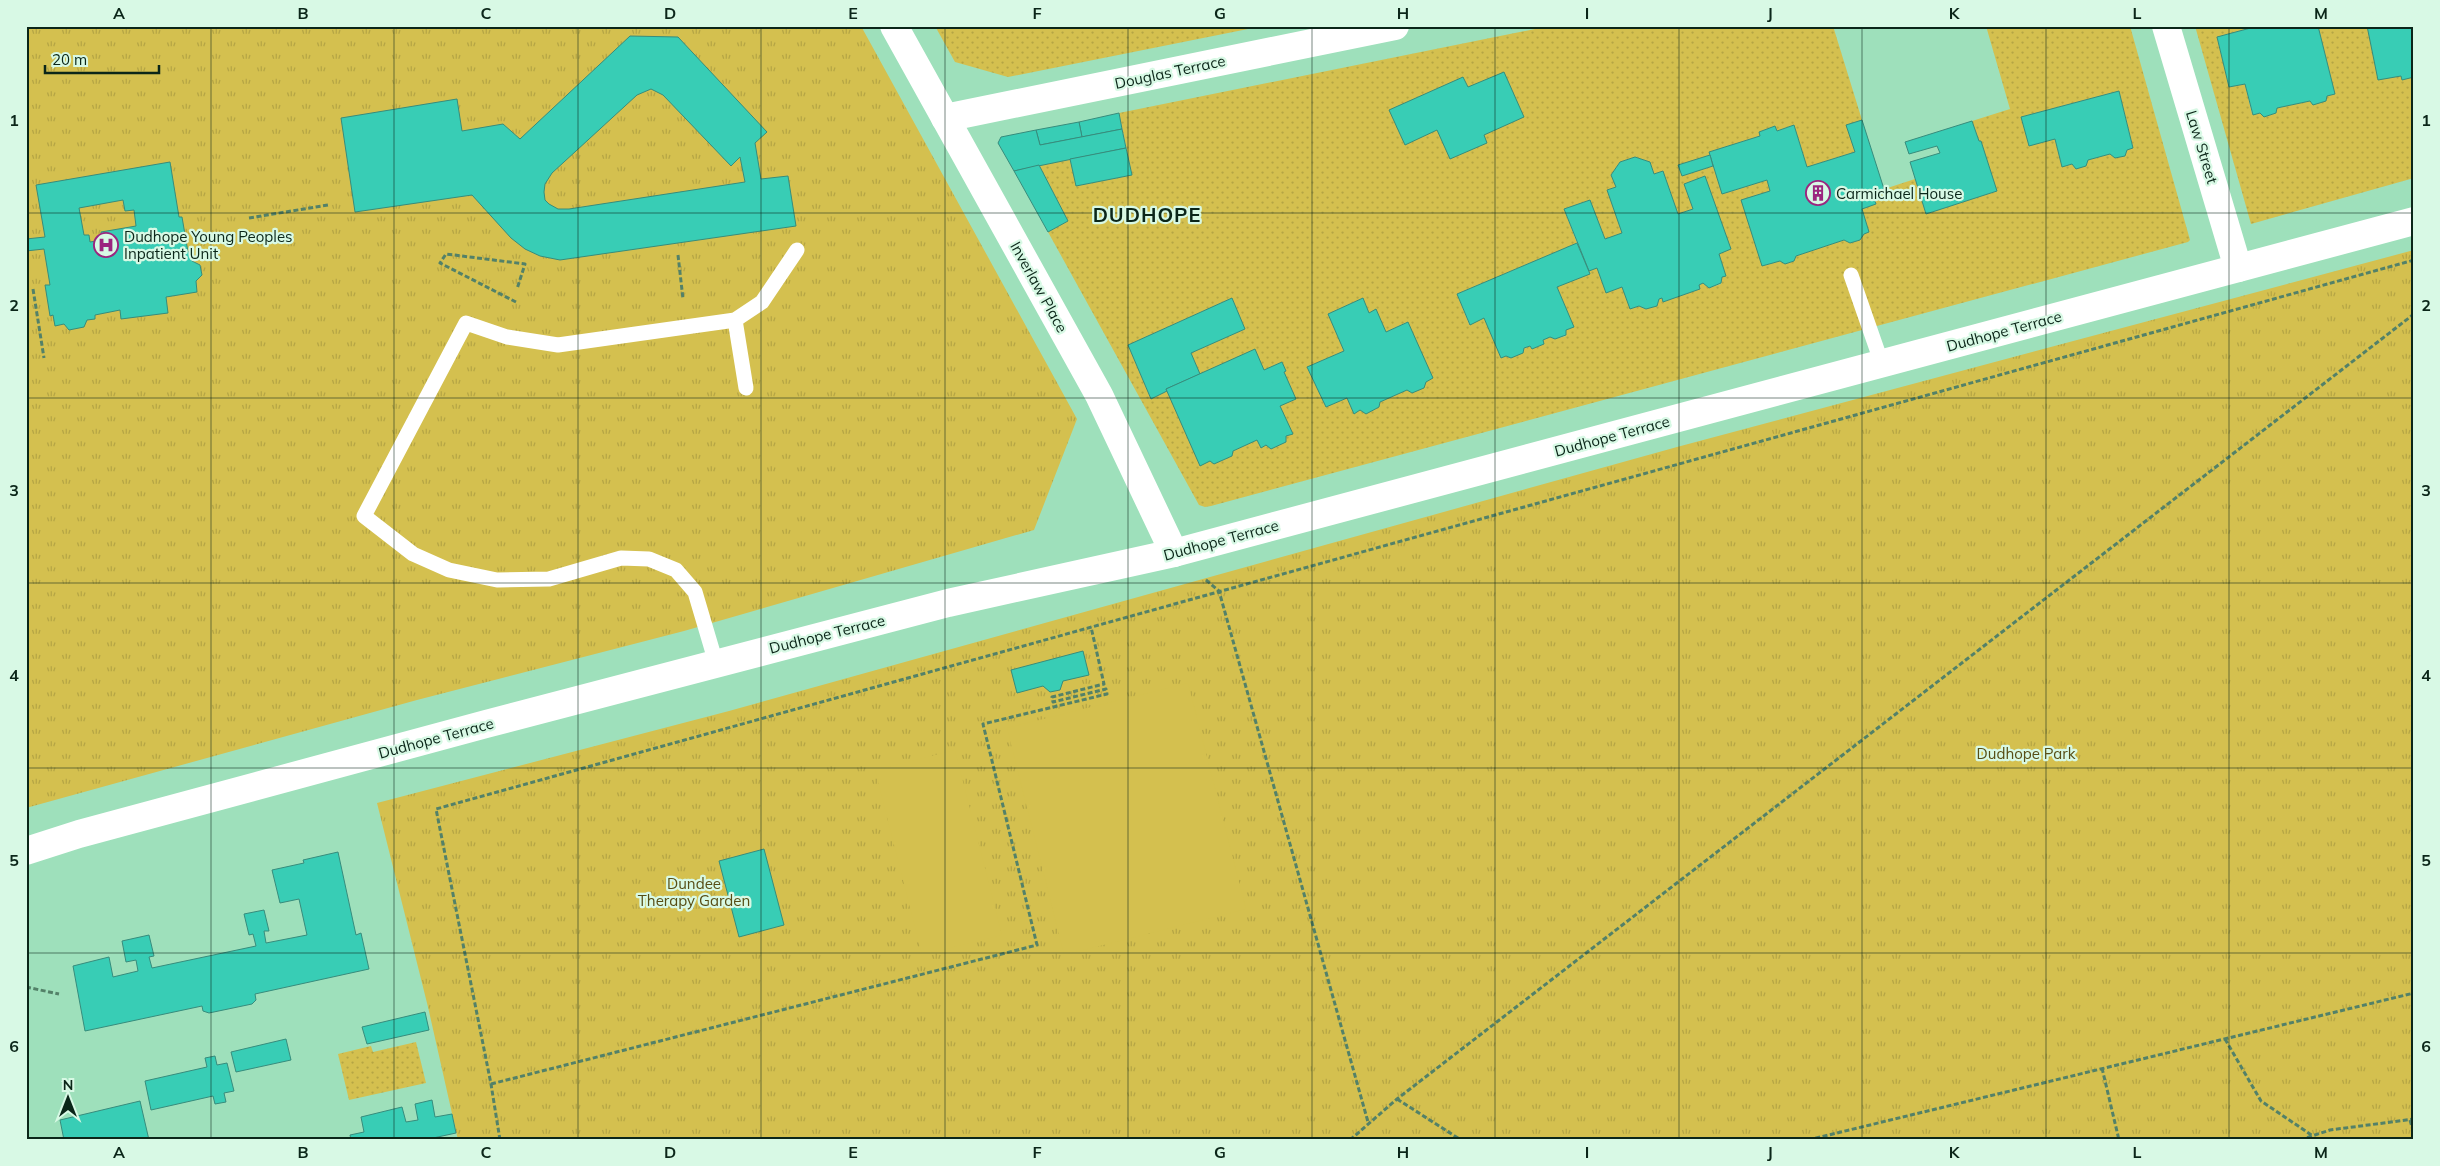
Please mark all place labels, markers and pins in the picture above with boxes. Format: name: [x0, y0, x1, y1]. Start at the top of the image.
building icon: Carmichael House: [1805, 180, 1831, 206]
place label: Carmichael House: [1836, 184, 1962, 203]
place label: Dudhope Young Peoples Inpatient Unit: [124, 227, 293, 263]
hospital icon: Dudhope Young Peoples Inpatient Unit: [93, 232, 119, 258]

